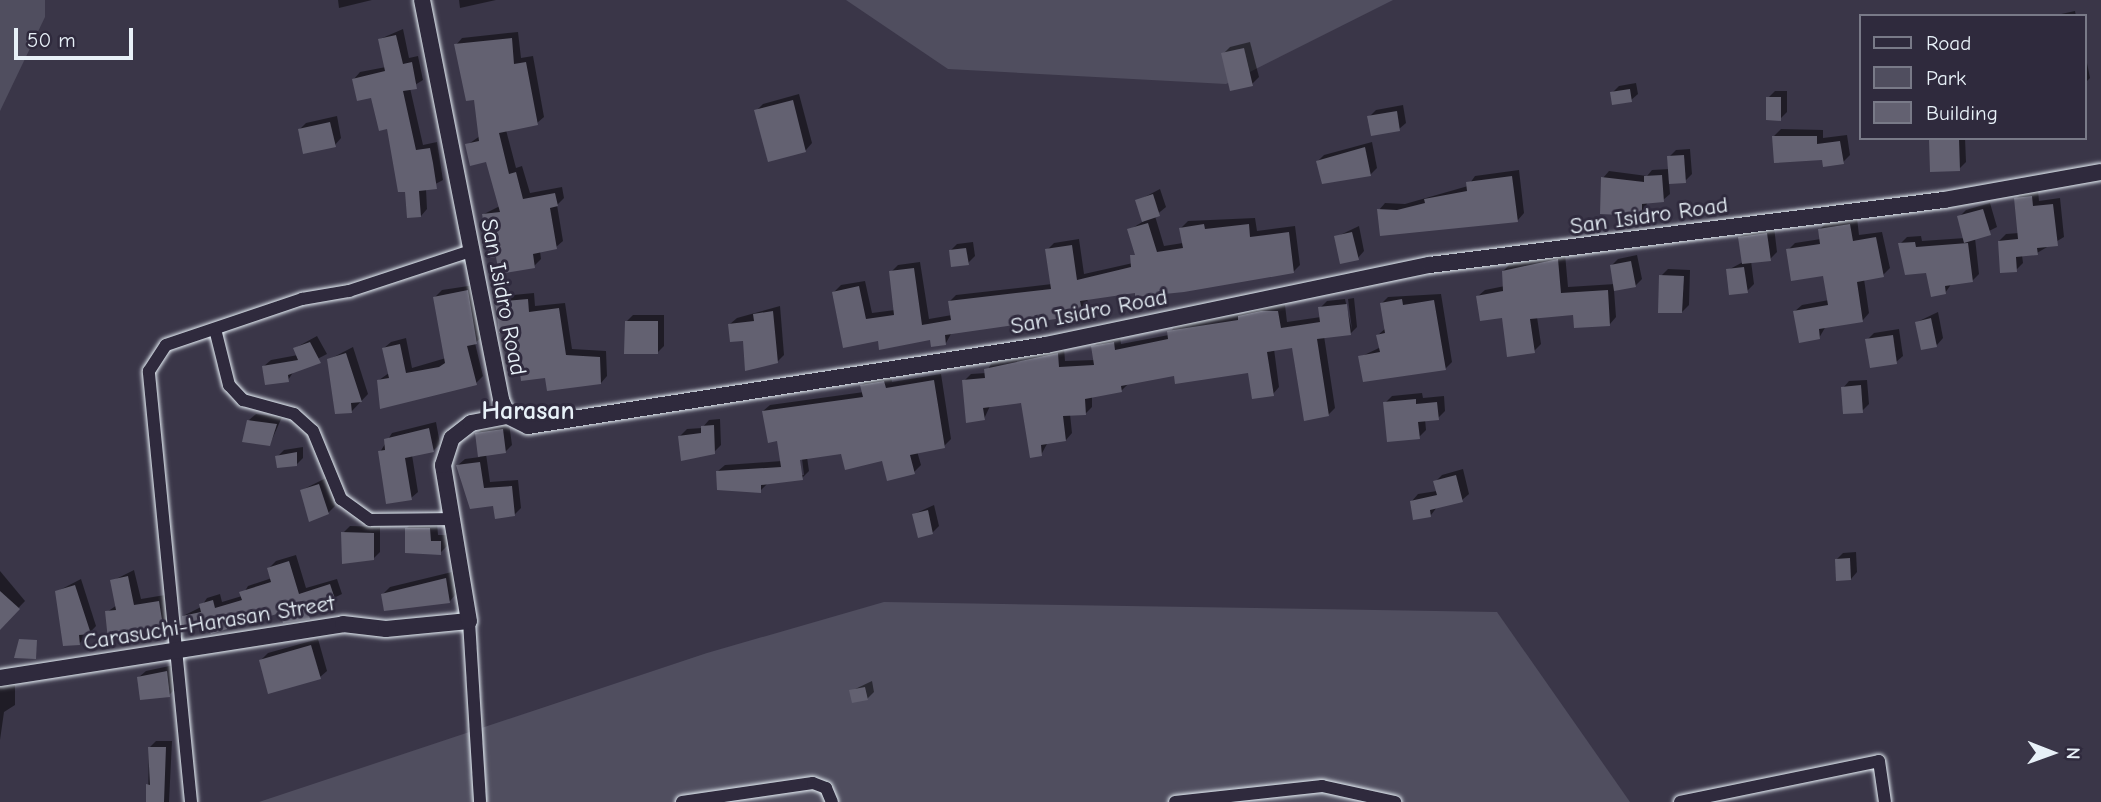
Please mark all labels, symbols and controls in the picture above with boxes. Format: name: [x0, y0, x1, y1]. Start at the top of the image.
scale bar: [18, 14, 136, 58]
legend: [1860, 14, 2087, 140]
text: 50 m: [27, 28, 76, 52]
text: Road: [1926, 31, 1971, 55]
text: Park: [1926, 66, 1966, 90]
text: Building: [1926, 101, 1998, 125]
street label: San Isidro Road: [1568, 191, 1730, 241]
street label: San Isidro Road: [474, 216, 532, 378]
street label: San Isidro Road: [1008, 283, 1170, 341]
district label: Harasan: [481, 396, 575, 428]
street label: Carasuchi-Harasan Street: [81, 589, 337, 657]
north arrow: [2017, 718, 2087, 788]
text: N: [2062, 747, 2084, 760]

